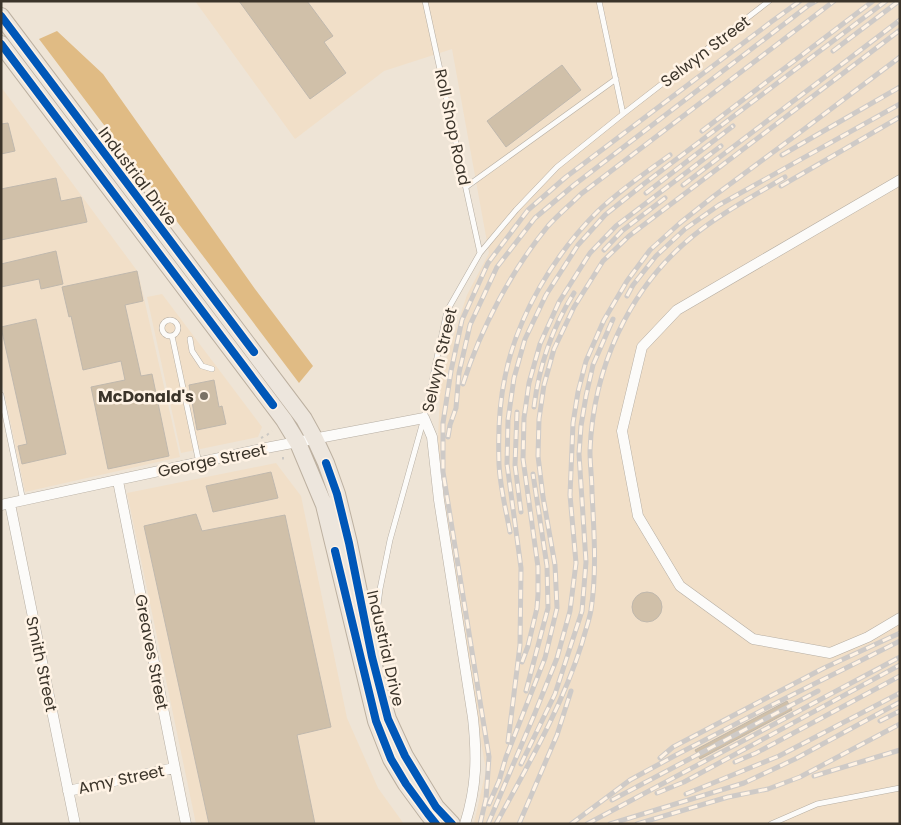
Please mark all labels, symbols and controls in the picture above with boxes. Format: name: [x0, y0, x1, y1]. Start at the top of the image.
street label: Selwyn Street: [656, 10, 755, 93]
street label: Roll Shop Road: [429, 67, 476, 188]
street label: Industrial Drive: [93, 122, 182, 231]
street label: Selwyn Street: [416, 305, 463, 415]
place label: McDonald's: [98, 385, 194, 408]
marker: McDonald's: [198, 390, 210, 402]
street label: George Street: [156, 438, 269, 483]
street label: Industrial Drive: [361, 588, 410, 708]
street label: Greaves Street: [129, 592, 174, 712]
street label: Smith Street: [20, 614, 63, 714]
street label: Amy Street: [76, 759, 166, 800]

